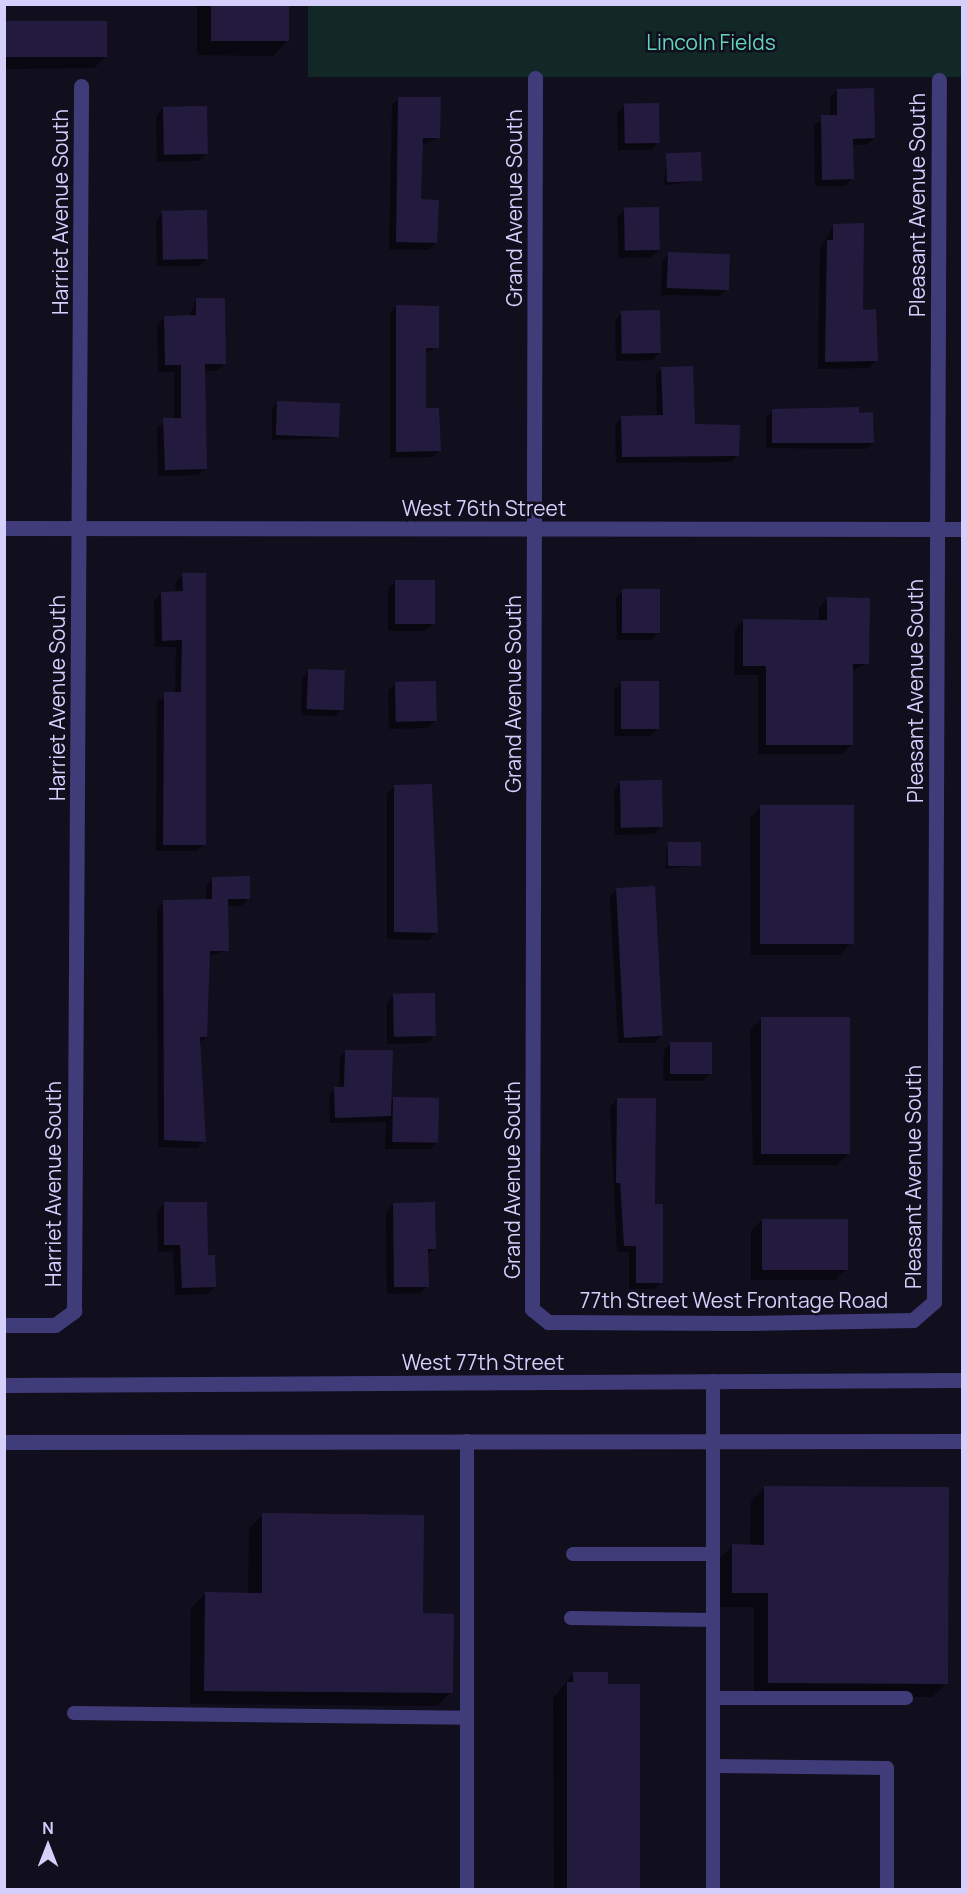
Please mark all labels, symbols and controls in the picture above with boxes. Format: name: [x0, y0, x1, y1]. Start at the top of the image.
park label: Lincoln Fields: [646, 29, 776, 55]
street label: Pleasant Avenue South: [904, 93, 930, 317]
street label: Harriet Avenue South: [47, 109, 73, 315]
street label: Grand Avenue South: [501, 109, 527, 307]
street label: West 76th Street: [402, 495, 566, 521]
street label: Pleasant Avenue South: [902, 579, 928, 803]
street label: Harriet Avenue South: [44, 595, 70, 801]
street label: Grand Avenue South: [500, 595, 526, 793]
street label: Pleasant Avenue South: [900, 1065, 926, 1289]
street label: Harriet Avenue South: [40, 1081, 66, 1287]
street label: Grand Avenue South: [499, 1081, 525, 1279]
street label: 77th Street West Frontage Road: [580, 1287, 888, 1313]
street label: West 77th Street: [402, 1349, 564, 1375]
north arrow: [18, 1816, 78, 1876]
text: N: [42, 1817, 54, 1839]

